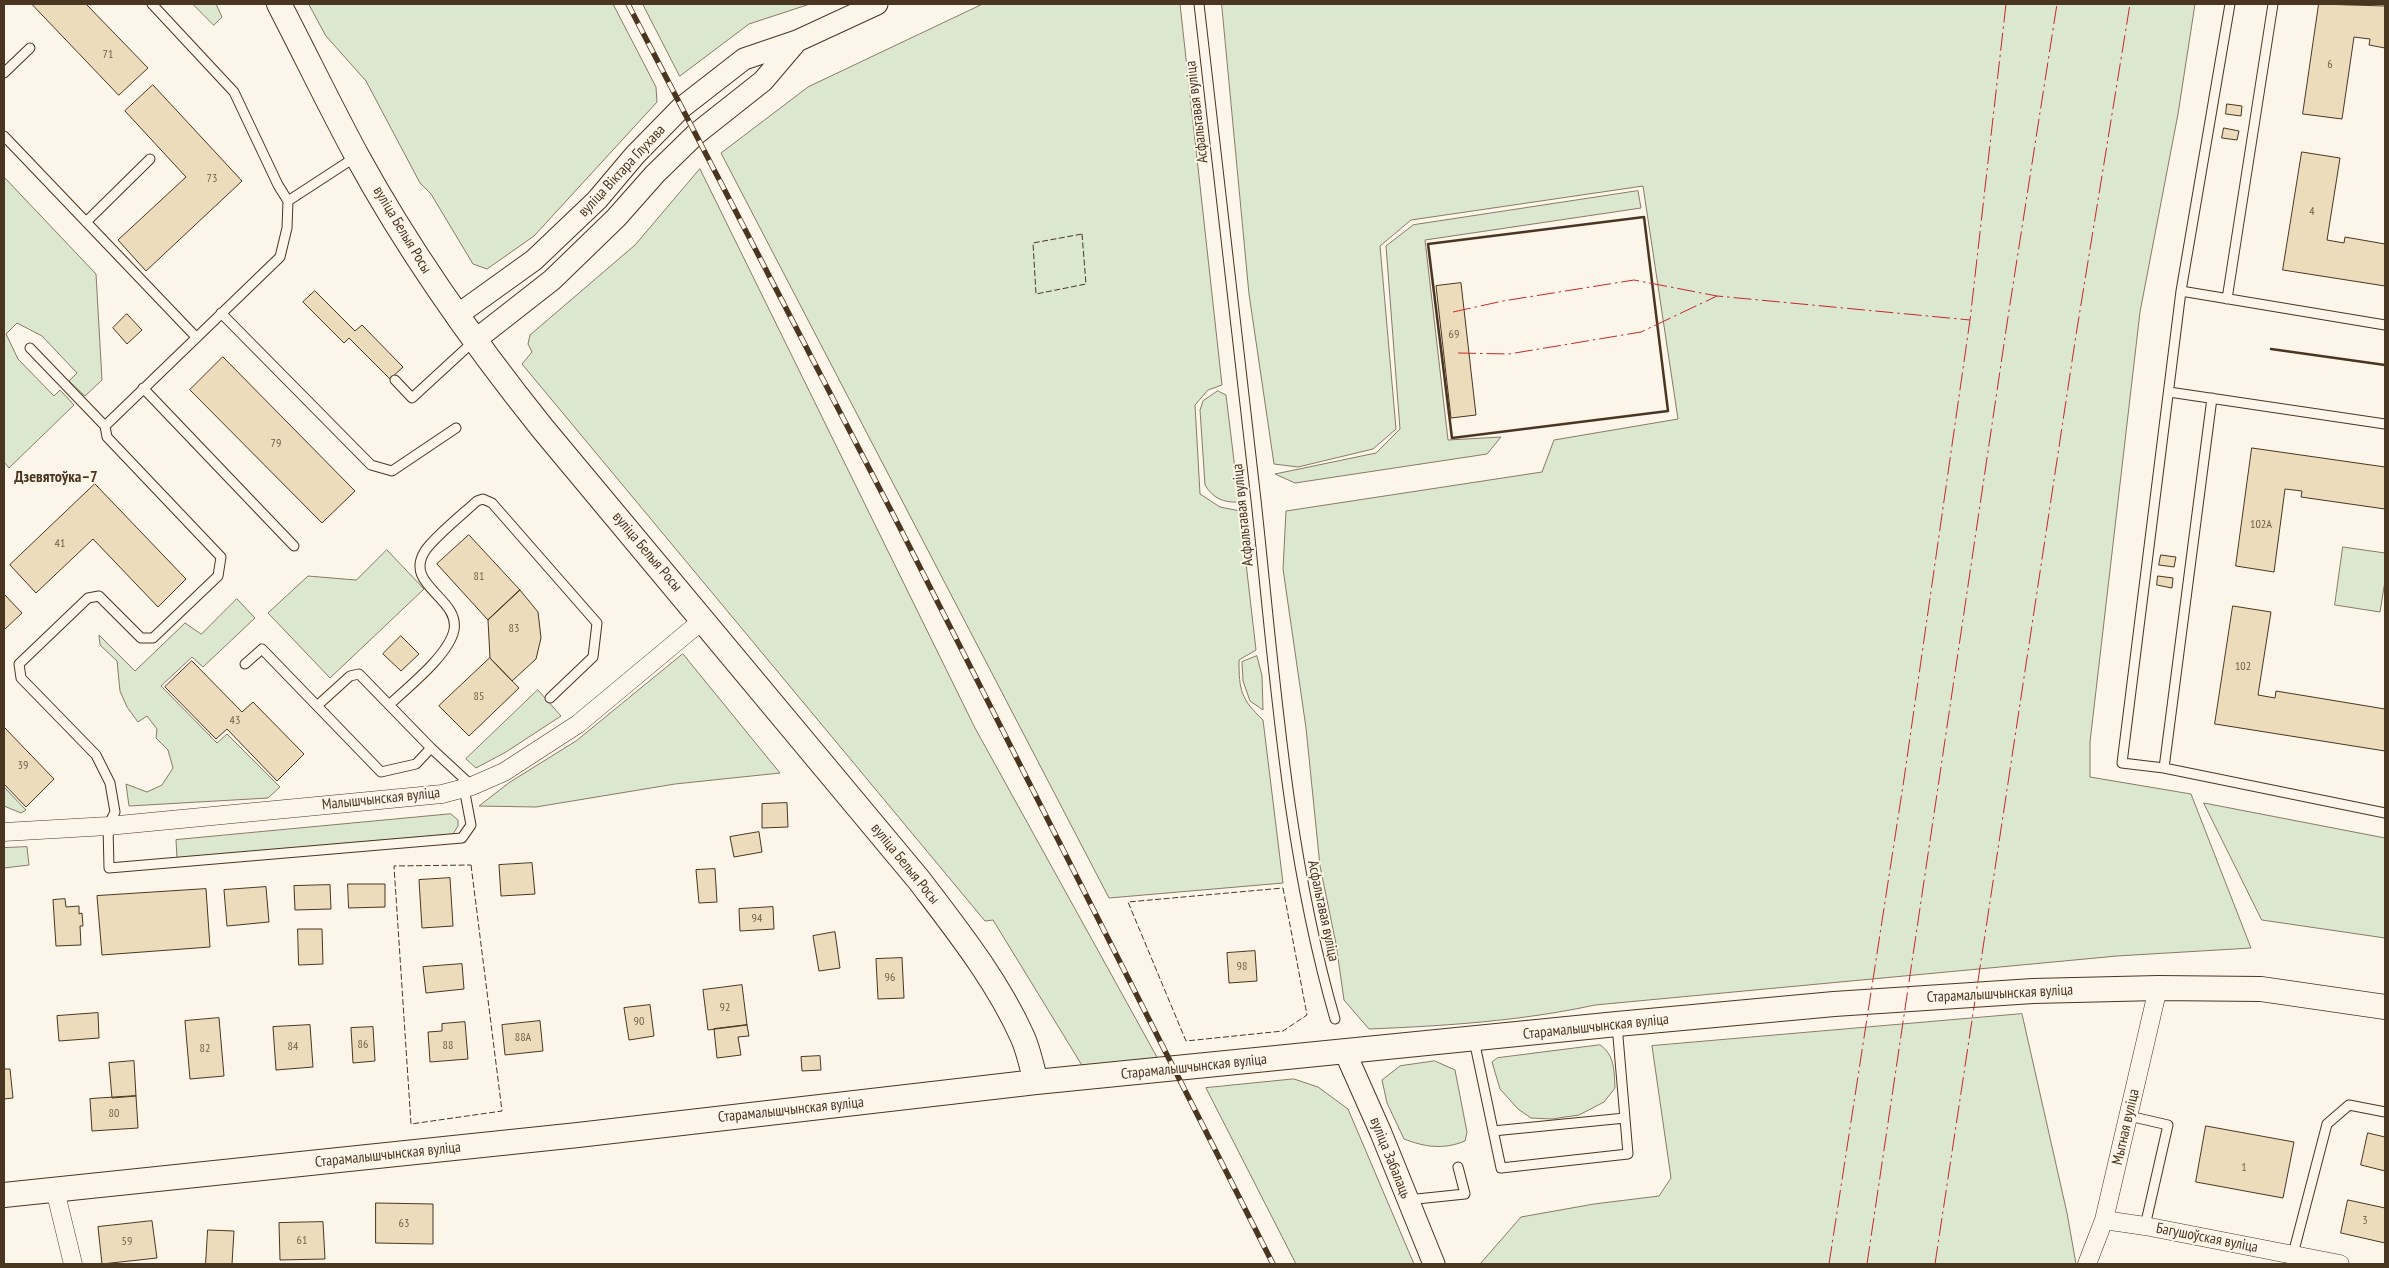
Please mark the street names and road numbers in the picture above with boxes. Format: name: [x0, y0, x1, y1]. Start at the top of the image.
street label: Асфальтавая вуліца: [1182, 60, 1212, 164]
street label: вуліца Віктара Глухава: [575, 121, 669, 221]
street label: вуліца Белыя Росы: [369, 183, 435, 277]
street label: Асфальтавая вуліца: [1229, 463, 1257, 567]
street label: вуліца Белыя Росы: [608, 508, 686, 596]
street label: Малышчынская вуліца: [321, 784, 441, 814]
street label: вуліца Белыя Росы: [867, 820, 943, 908]
street label: Асфальтавая вуліца: [1303, 859, 1343, 963]
street label: Старамалышчынская вуліца: [1926, 981, 2074, 1007]
street label: Старамалышчынская вуліца: [1522, 1010, 1670, 1044]
street label: Старамалышчынская вуліца: [1120, 1050, 1268, 1084]
street label: Мытная вуліца: [2109, 1087, 2143, 1167]
street label: Старамалышчынская вуліца: [717, 1093, 865, 1127]
street label: вуліца Забалаць: [1366, 1115, 1414, 1201]
street label: Старамалышчынская вуліца: [314, 1138, 462, 1172]
street label: Багушоўская вуліца: [2155, 1219, 2259, 1257]

